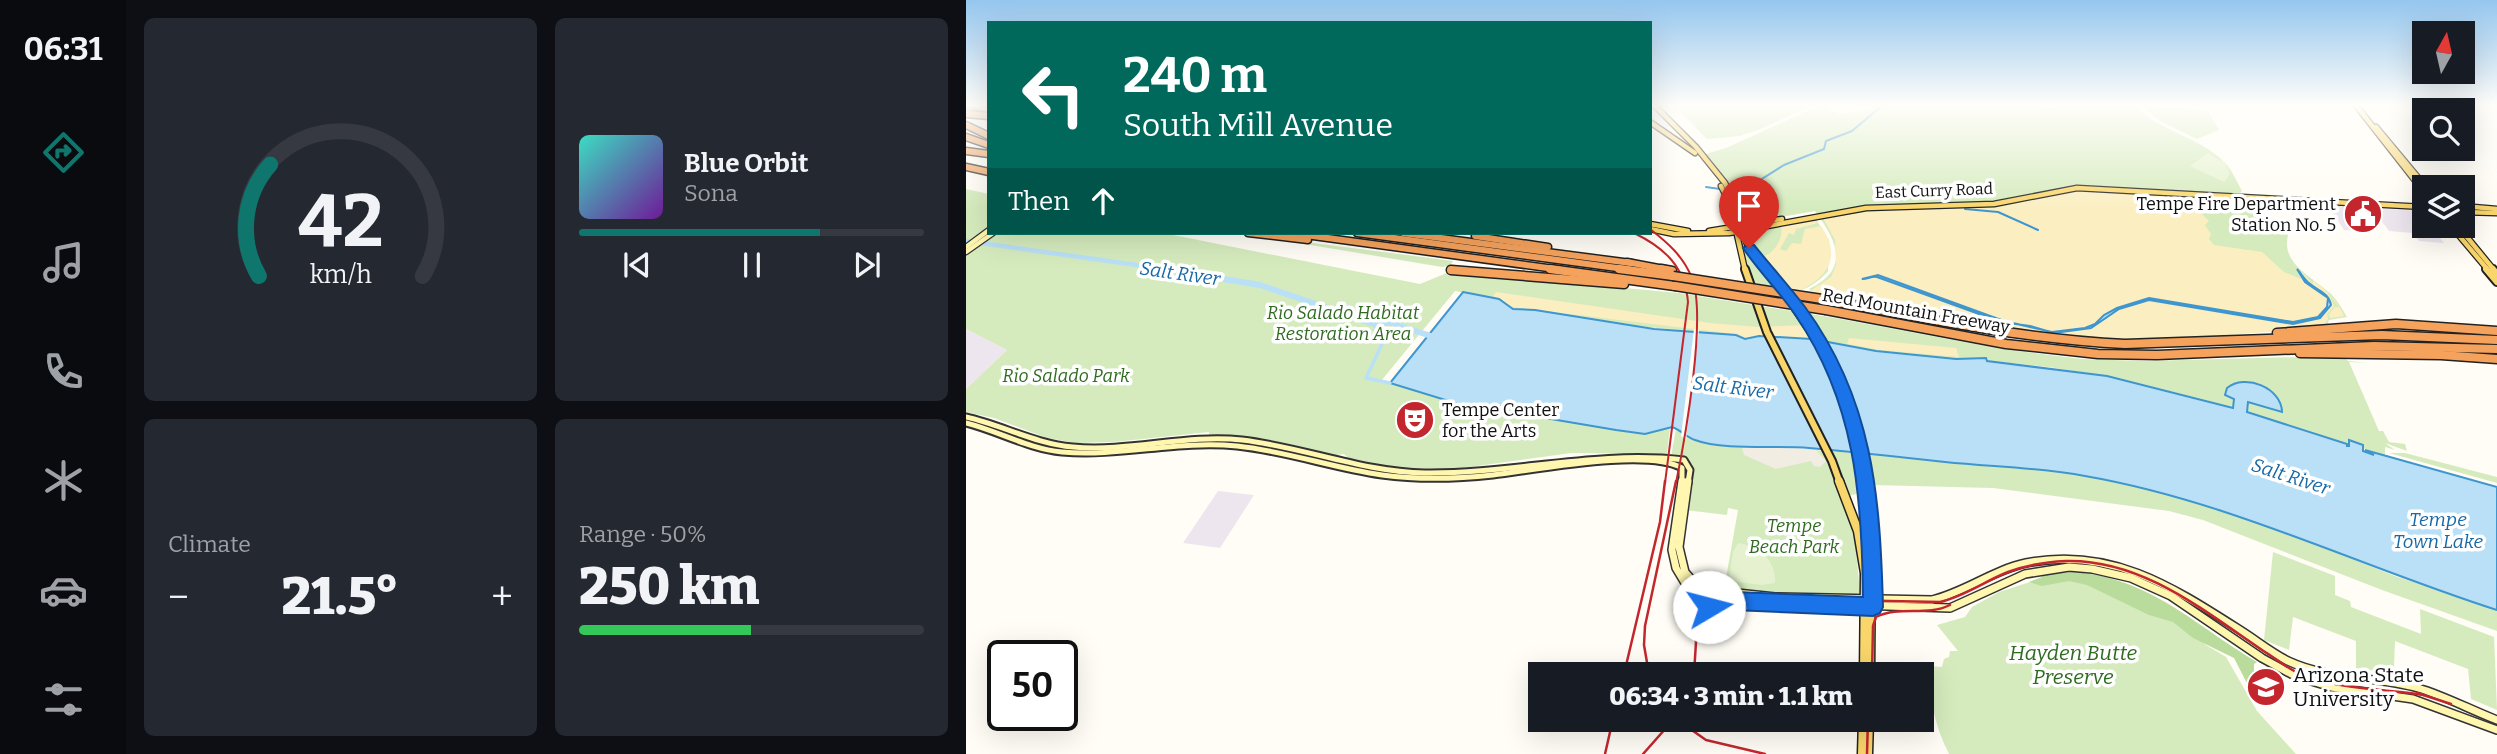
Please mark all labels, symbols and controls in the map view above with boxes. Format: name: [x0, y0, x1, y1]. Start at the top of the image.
north arrow: [2412, 21, 2474, 84]
map controls: [2412, 21, 2475, 238]
text: 06:31: [24, 30, 102, 68]
text: 240 m: [1123, 46, 1267, 105]
icon: left: [1008, 49, 1099, 140]
button: search: [2412, 98, 2475, 161]
text: South Mill Avenue: [1123, 106, 1393, 144]
icon: directions: [39, 128, 88, 177]
text: Blue Orbit: [684, 148, 808, 179]
button: layers: [2412, 175, 2475, 238]
pin: [1719, 176, 1779, 248]
text: 42: [298, 178, 383, 265]
text: Sona: [684, 179, 738, 207]
street label: East Curry Road: [1875, 179, 1994, 202]
icon: ahead: [1084, 182, 1122, 220]
text: Then: [1008, 186, 1070, 217]
icon: arrive: [1730, 187, 1768, 225]
place label: Tempe Fire Department Station No. 5: [2136, 193, 2336, 236]
public building icon: Tempe Fire Department Station No. 5: [2342, 193, 2384, 235]
icon: music: [39, 238, 88, 287]
icon: previous: [618, 246, 656, 284]
icon: pause: [733, 246, 771, 284]
icon: next: [848, 246, 886, 284]
water label: Salt River: [1138, 256, 1223, 291]
text: km/h: [310, 260, 372, 290]
street label: Red Mountain Freeway: [1820, 284, 2012, 338]
park label: Rio Salado Habitat Restoration Area: [1267, 302, 1420, 345]
icon: phone: [39, 347, 88, 396]
park label: Rio Salado Park: [1002, 365, 1130, 387]
water label: Salt River: [1691, 371, 1776, 404]
theatre icon: Tempe Center for the Arts: [1394, 399, 1436, 441]
place label: Tempe Center for the Arts: [1442, 399, 1559, 442]
water label: Salt River: [2249, 453, 2334, 500]
icon: climate: [39, 456, 88, 505]
water label: Tempe Town Lake: [2393, 508, 2483, 553]
park label: Tempe Beach Park: [1749, 515, 1840, 558]
text: Range · 50%: [579, 520, 707, 548]
text: Climate: [168, 530, 251, 558]
text: 250 km: [579, 555, 760, 618]
text: 21.5°: [282, 565, 399, 628]
icon: car: [39, 566, 88, 615]
position arrow: [1672, 570, 1746, 644]
text: −: [168, 574, 189, 620]
text: +: [491, 574, 513, 620]
speed limit sign: 50: [987, 640, 1078, 731]
park label: Hayden Butte Preserve: [2009, 640, 2137, 690]
place label: Arizona State University: [2293, 662, 2424, 712]
school or university icon: Arizona State University: [2245, 666, 2287, 708]
icon: filters: [39, 675, 88, 724]
text: 06:34 · 3 min · 1.1 km: [1609, 681, 1853, 712]

